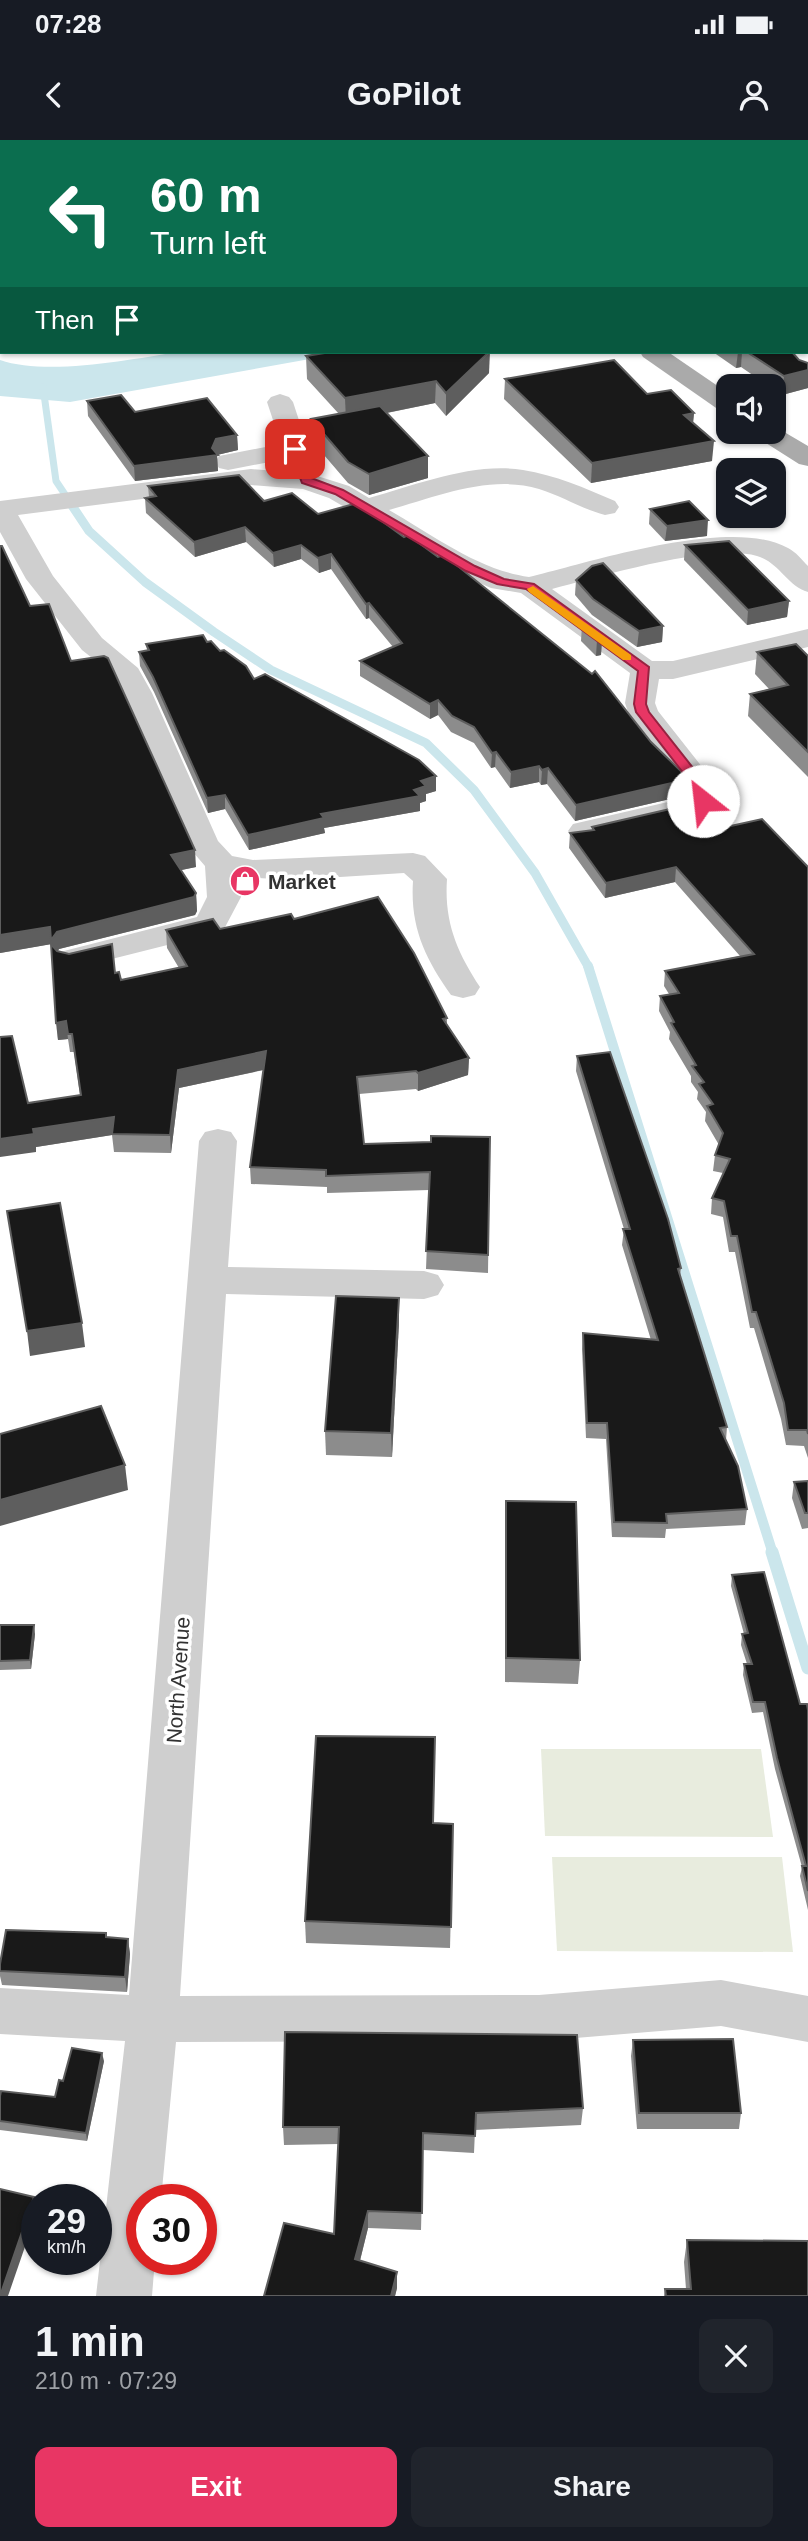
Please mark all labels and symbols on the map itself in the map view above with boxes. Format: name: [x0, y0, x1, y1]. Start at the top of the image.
pin: [265, 419, 325, 479]
position arrow: [666, 764, 740, 838]
shop icon: Market: [228, 864, 262, 898]
place label: Market: [268, 870, 336, 893]
street label: North Avenue: [162, 1616, 194, 1744]
speed limit sign: 30: [126, 2184, 217, 2275]

